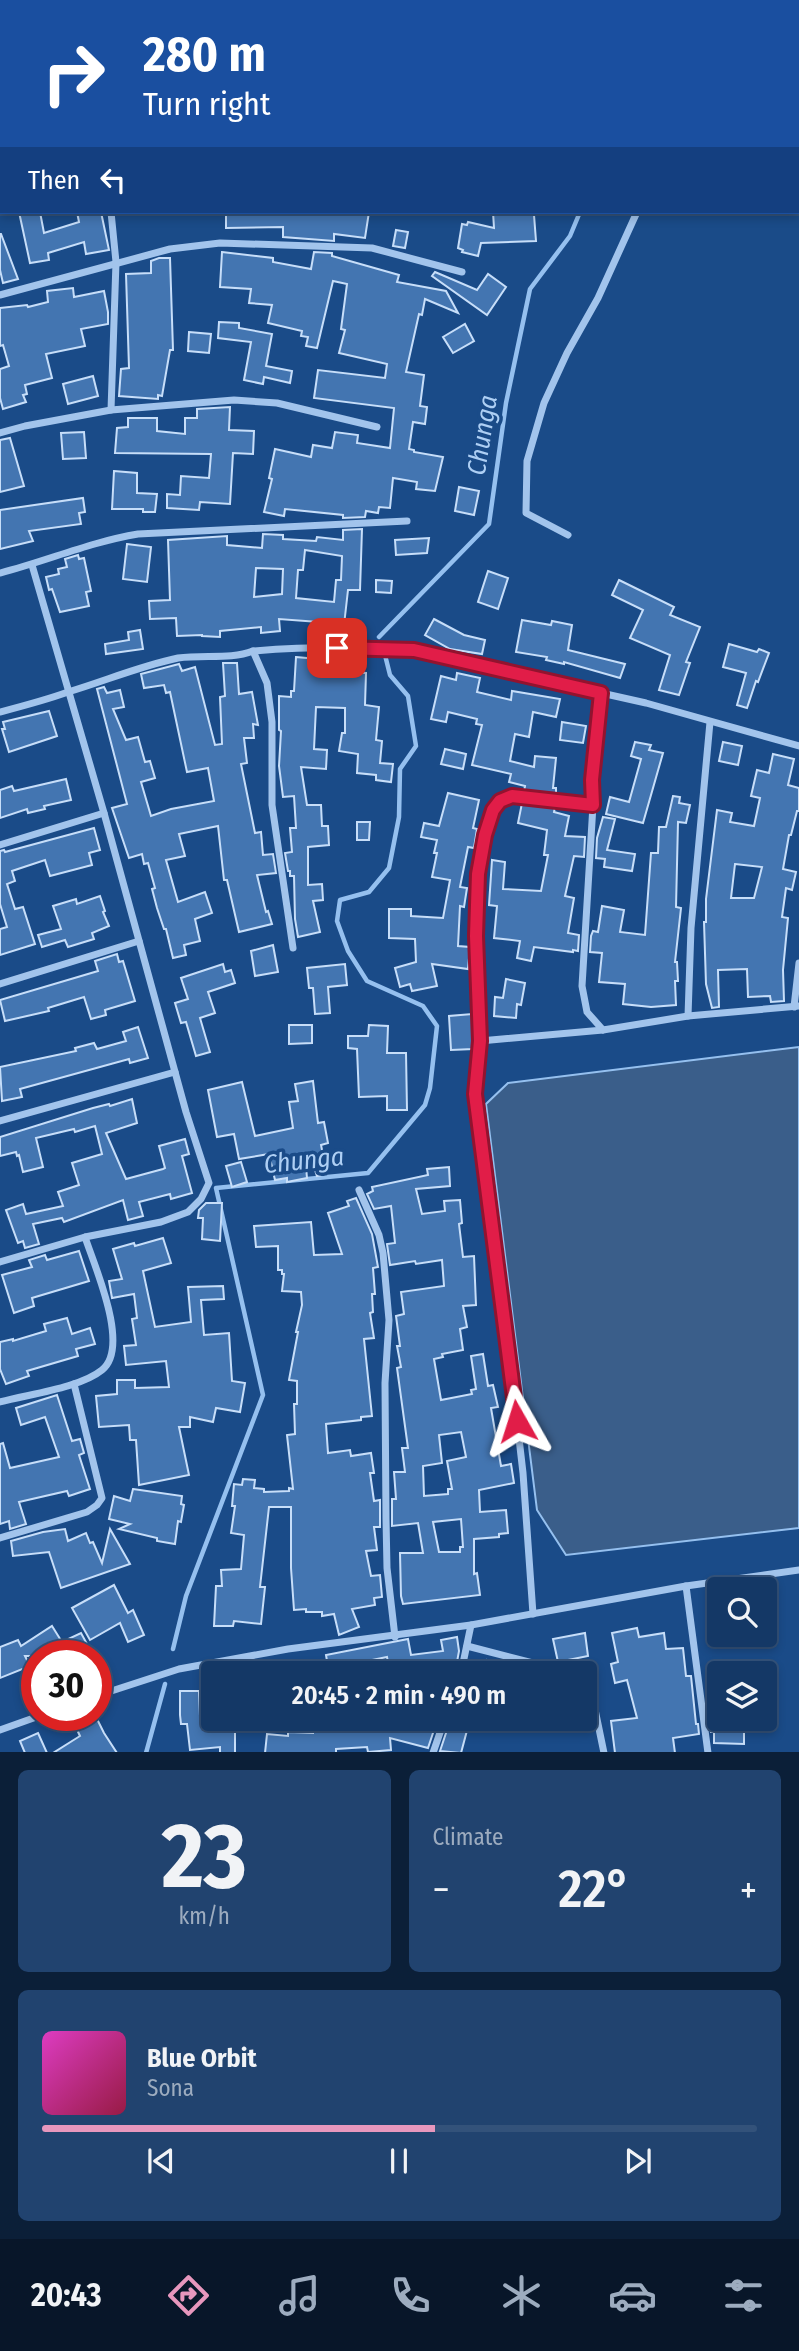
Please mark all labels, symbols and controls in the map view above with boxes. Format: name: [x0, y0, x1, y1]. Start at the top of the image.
text: 280 m: [143, 25, 266, 84]
icon: right: [28, 28, 119, 119]
text: Turn right: [143, 85, 270, 123]
icon: left: [94, 161, 132, 199]
text: Then: [28, 165, 80, 196]
water label: Chunga: [461, 393, 504, 477]
pin: [307, 618, 367, 678]
icon: arrive: [318, 629, 356, 667]
water label: Chunga: [262, 1141, 346, 1180]
position arrow: [480, 1384, 554, 1458]
map controls: [707, 1577, 777, 1731]
button: search: [707, 1577, 777, 1647]
speed limit sign: 30: [21, 1640, 112, 1731]
button: layers: [707, 1661, 777, 1731]
text: 20:45 · 2 min · 490 m: [292, 1680, 506, 1711]
text: 23: [162, 1802, 247, 1911]
text: Climate: [433, 1823, 503, 1851]
text: 22°: [559, 1858, 631, 1921]
text: −: [433, 1867, 450, 1913]
text: +: [740, 1867, 757, 1913]
text: km/h: [179, 1902, 230, 1930]
text: Blue Orbit: [147, 2043, 257, 2074]
text: Sona: [147, 2074, 194, 2102]
icon: previous: [142, 2142, 180, 2180]
icon: pause: [380, 2142, 418, 2180]
icon: next: [619, 2142, 657, 2180]
icon: directions: [164, 2271, 213, 2320]
icon: music: [275, 2271, 324, 2320]
icon: phone: [386, 2271, 435, 2320]
icon: climate: [497, 2271, 546, 2320]
icon: car: [608, 2271, 657, 2320]
icon: filters: [719, 2271, 768, 2320]
text: 20:43: [31, 2276, 102, 2314]

